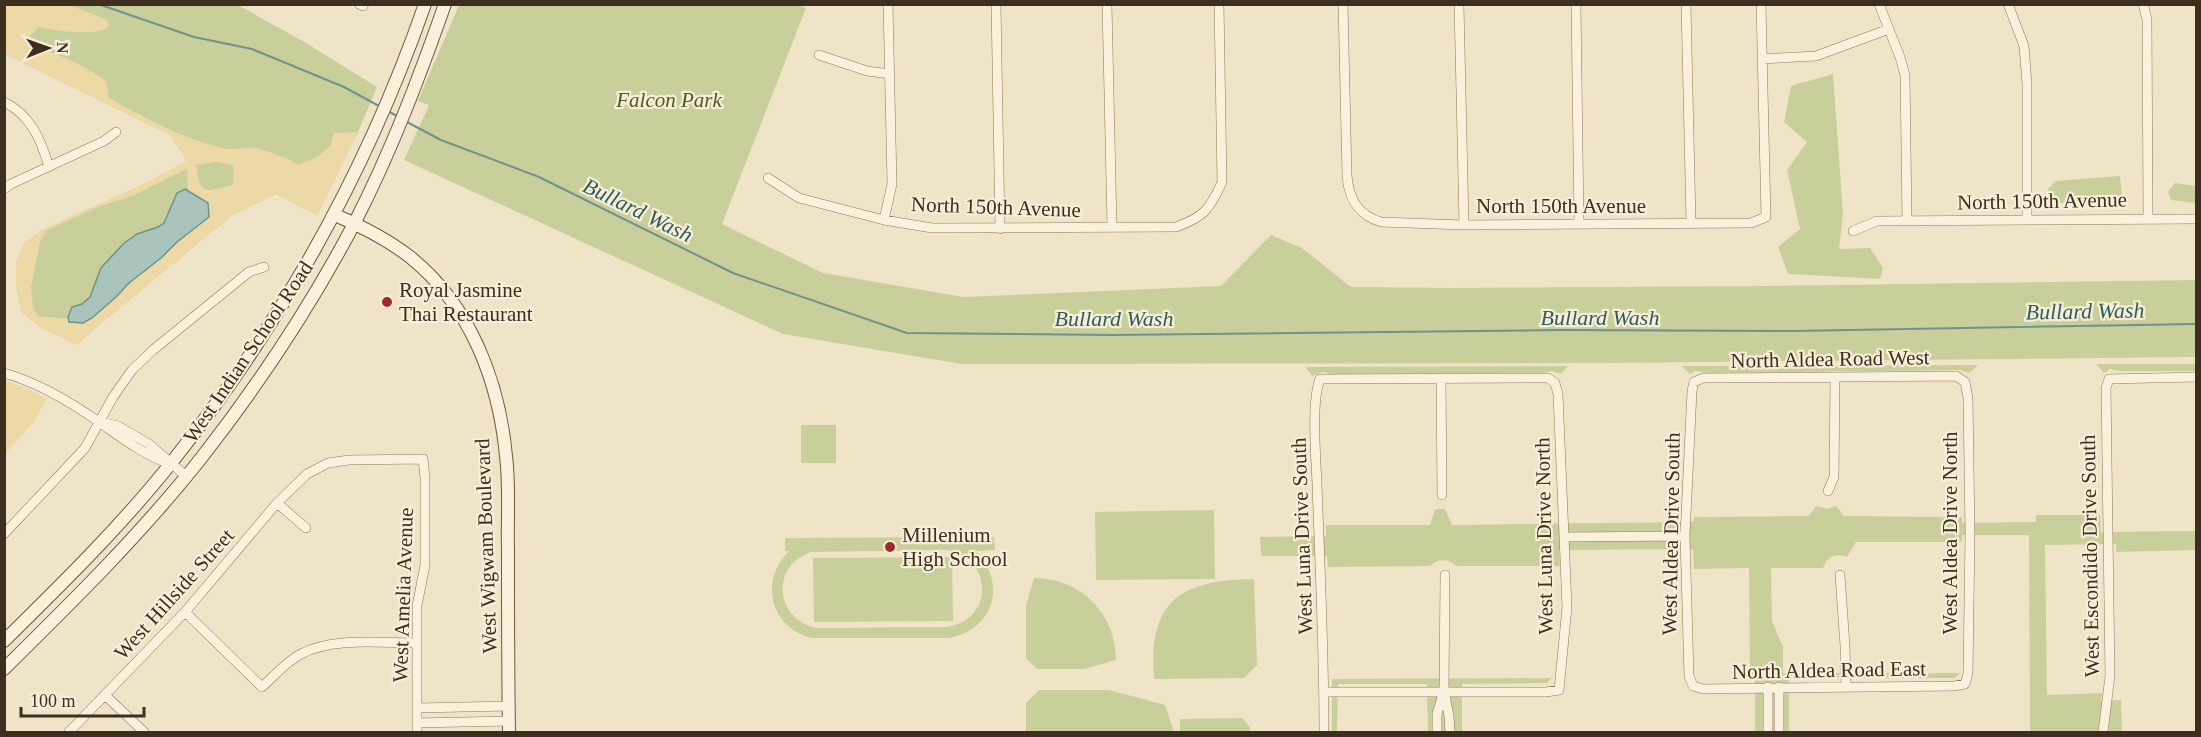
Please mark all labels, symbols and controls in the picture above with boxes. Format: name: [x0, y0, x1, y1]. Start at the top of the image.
north arrow: [18, 18, 78, 78]
text: N: [54, 42, 71, 54]
park label: Falcon Park: [615, 88, 722, 112]
water label: Bullard Wash: [579, 173, 697, 247]
street label: North 150th Avenue: [1957, 188, 2127, 214]
street label: North 150th Avenue: [911, 192, 1081, 222]
street label: North 150th Avenue: [1476, 194, 1646, 218]
street label: West Indian School Road: [178, 256, 318, 447]
place label: Royal Jasmine Thai Restaurant: [399, 278, 533, 326]
marker: Royal Jasmine Thai Restaurant: [380, 295, 394, 309]
water label: Bullard Wash: [2025, 297, 2145, 325]
water label: Bullard Wash: [1541, 305, 1659, 330]
water label: Bullard Wash: [1055, 306, 1173, 331]
street label: North Aldea Road West: [1730, 345, 1930, 373]
street label: West Aldea Drive North: [1938, 431, 1962, 635]
street label: West Aldea Drive South: [1657, 432, 1685, 636]
street label: West Escondido Drive South: [2076, 434, 2104, 678]
street label: West Luna Drive South: [1287, 437, 1317, 635]
street label: West Luna Drive North: [1530, 437, 1558, 635]
street label: West Wigwam Boulevard: [470, 438, 502, 654]
street label: West Amelia Avenue: [388, 507, 418, 683]
place label: Millenium High School: [902, 523, 1008, 571]
street label: West Hillside Street: [109, 524, 239, 664]
marker: Millenium High School: [883, 540, 897, 554]
street label: North Aldea Road East: [1732, 656, 1926, 684]
scale bar: [21, 680, 144, 718]
text: 100 m: [30, 691, 76, 711]

